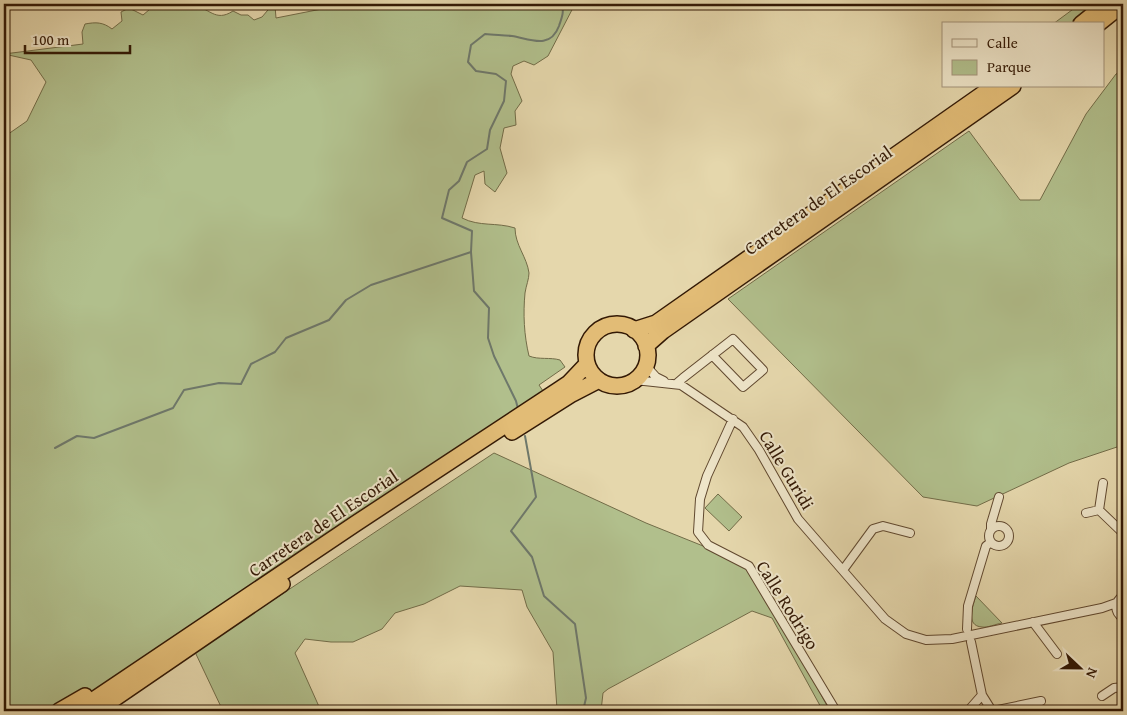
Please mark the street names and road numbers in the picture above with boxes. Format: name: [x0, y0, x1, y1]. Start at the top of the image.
street label: Carretera de El Escorial: [738, 139, 898, 261]
street label: Calle Guridi: [753, 425, 821, 515]
street label: Carretera de El Escorial: [243, 463, 403, 583]
street label: Calle Rodrigo: [750, 555, 826, 655]

